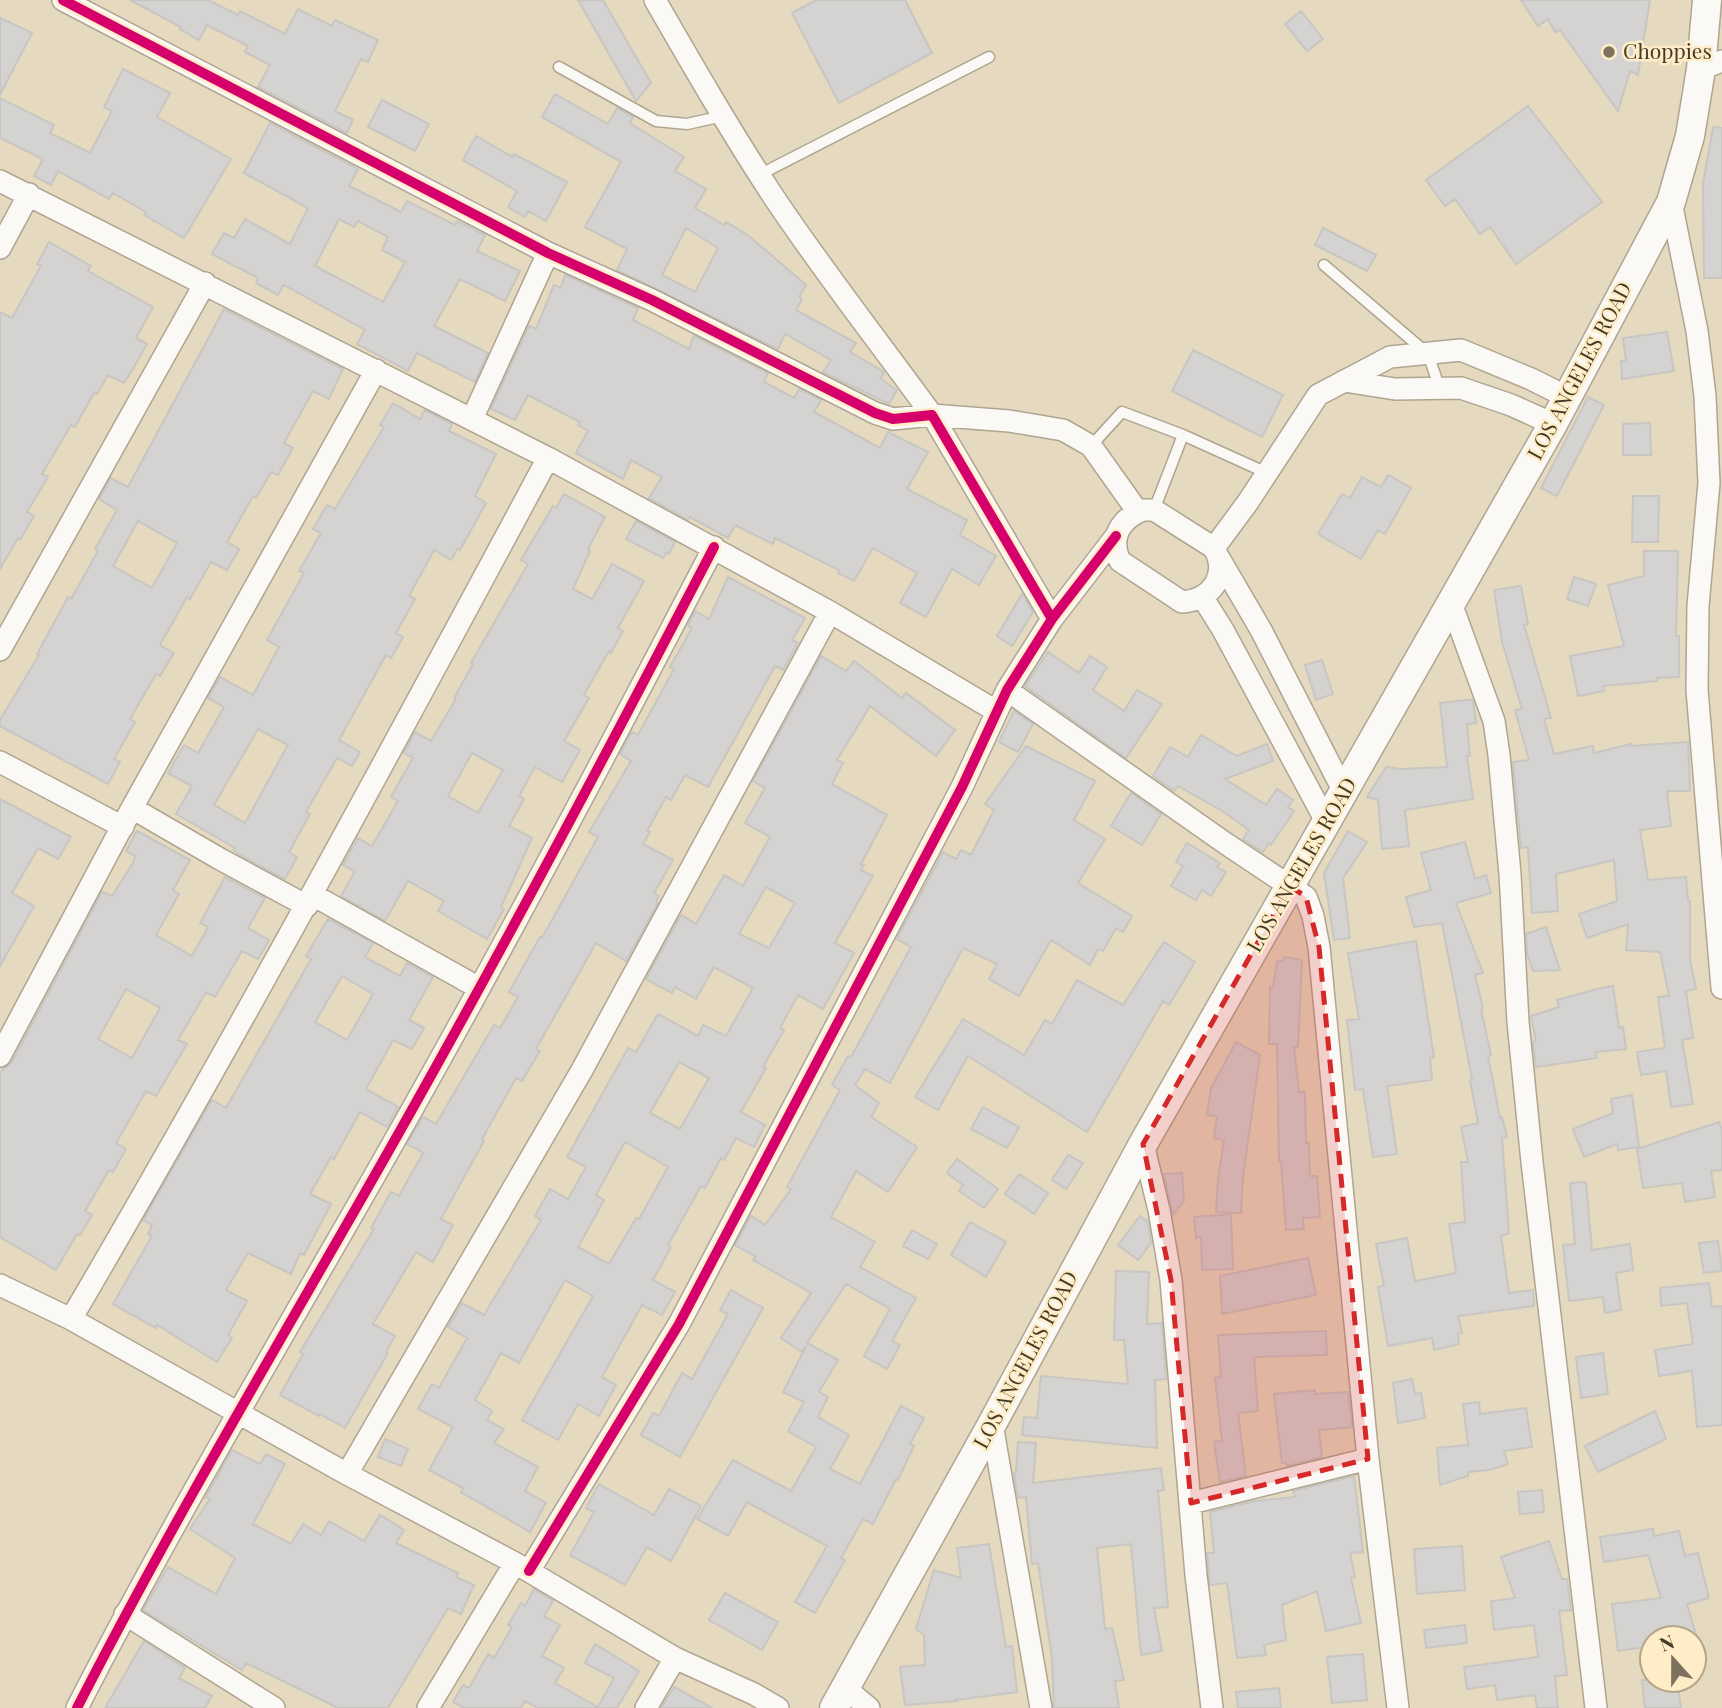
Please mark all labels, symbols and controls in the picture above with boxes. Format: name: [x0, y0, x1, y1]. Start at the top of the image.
place label: Choppies: [1623, 36, 1712, 64]
marker: Choppies: [1601, 44, 1617, 60]
street label: LOS ANGELES ROAD: [1520, 276, 1637, 464]
street label: LOS ANGELES ROAD: [1239, 772, 1362, 956]
street label: LOS ANGELES ROAD: [966, 1265, 1083, 1453]
north arrow: [1638, 1624, 1708, 1694]
text: N: [1655, 1628, 1678, 1657]

